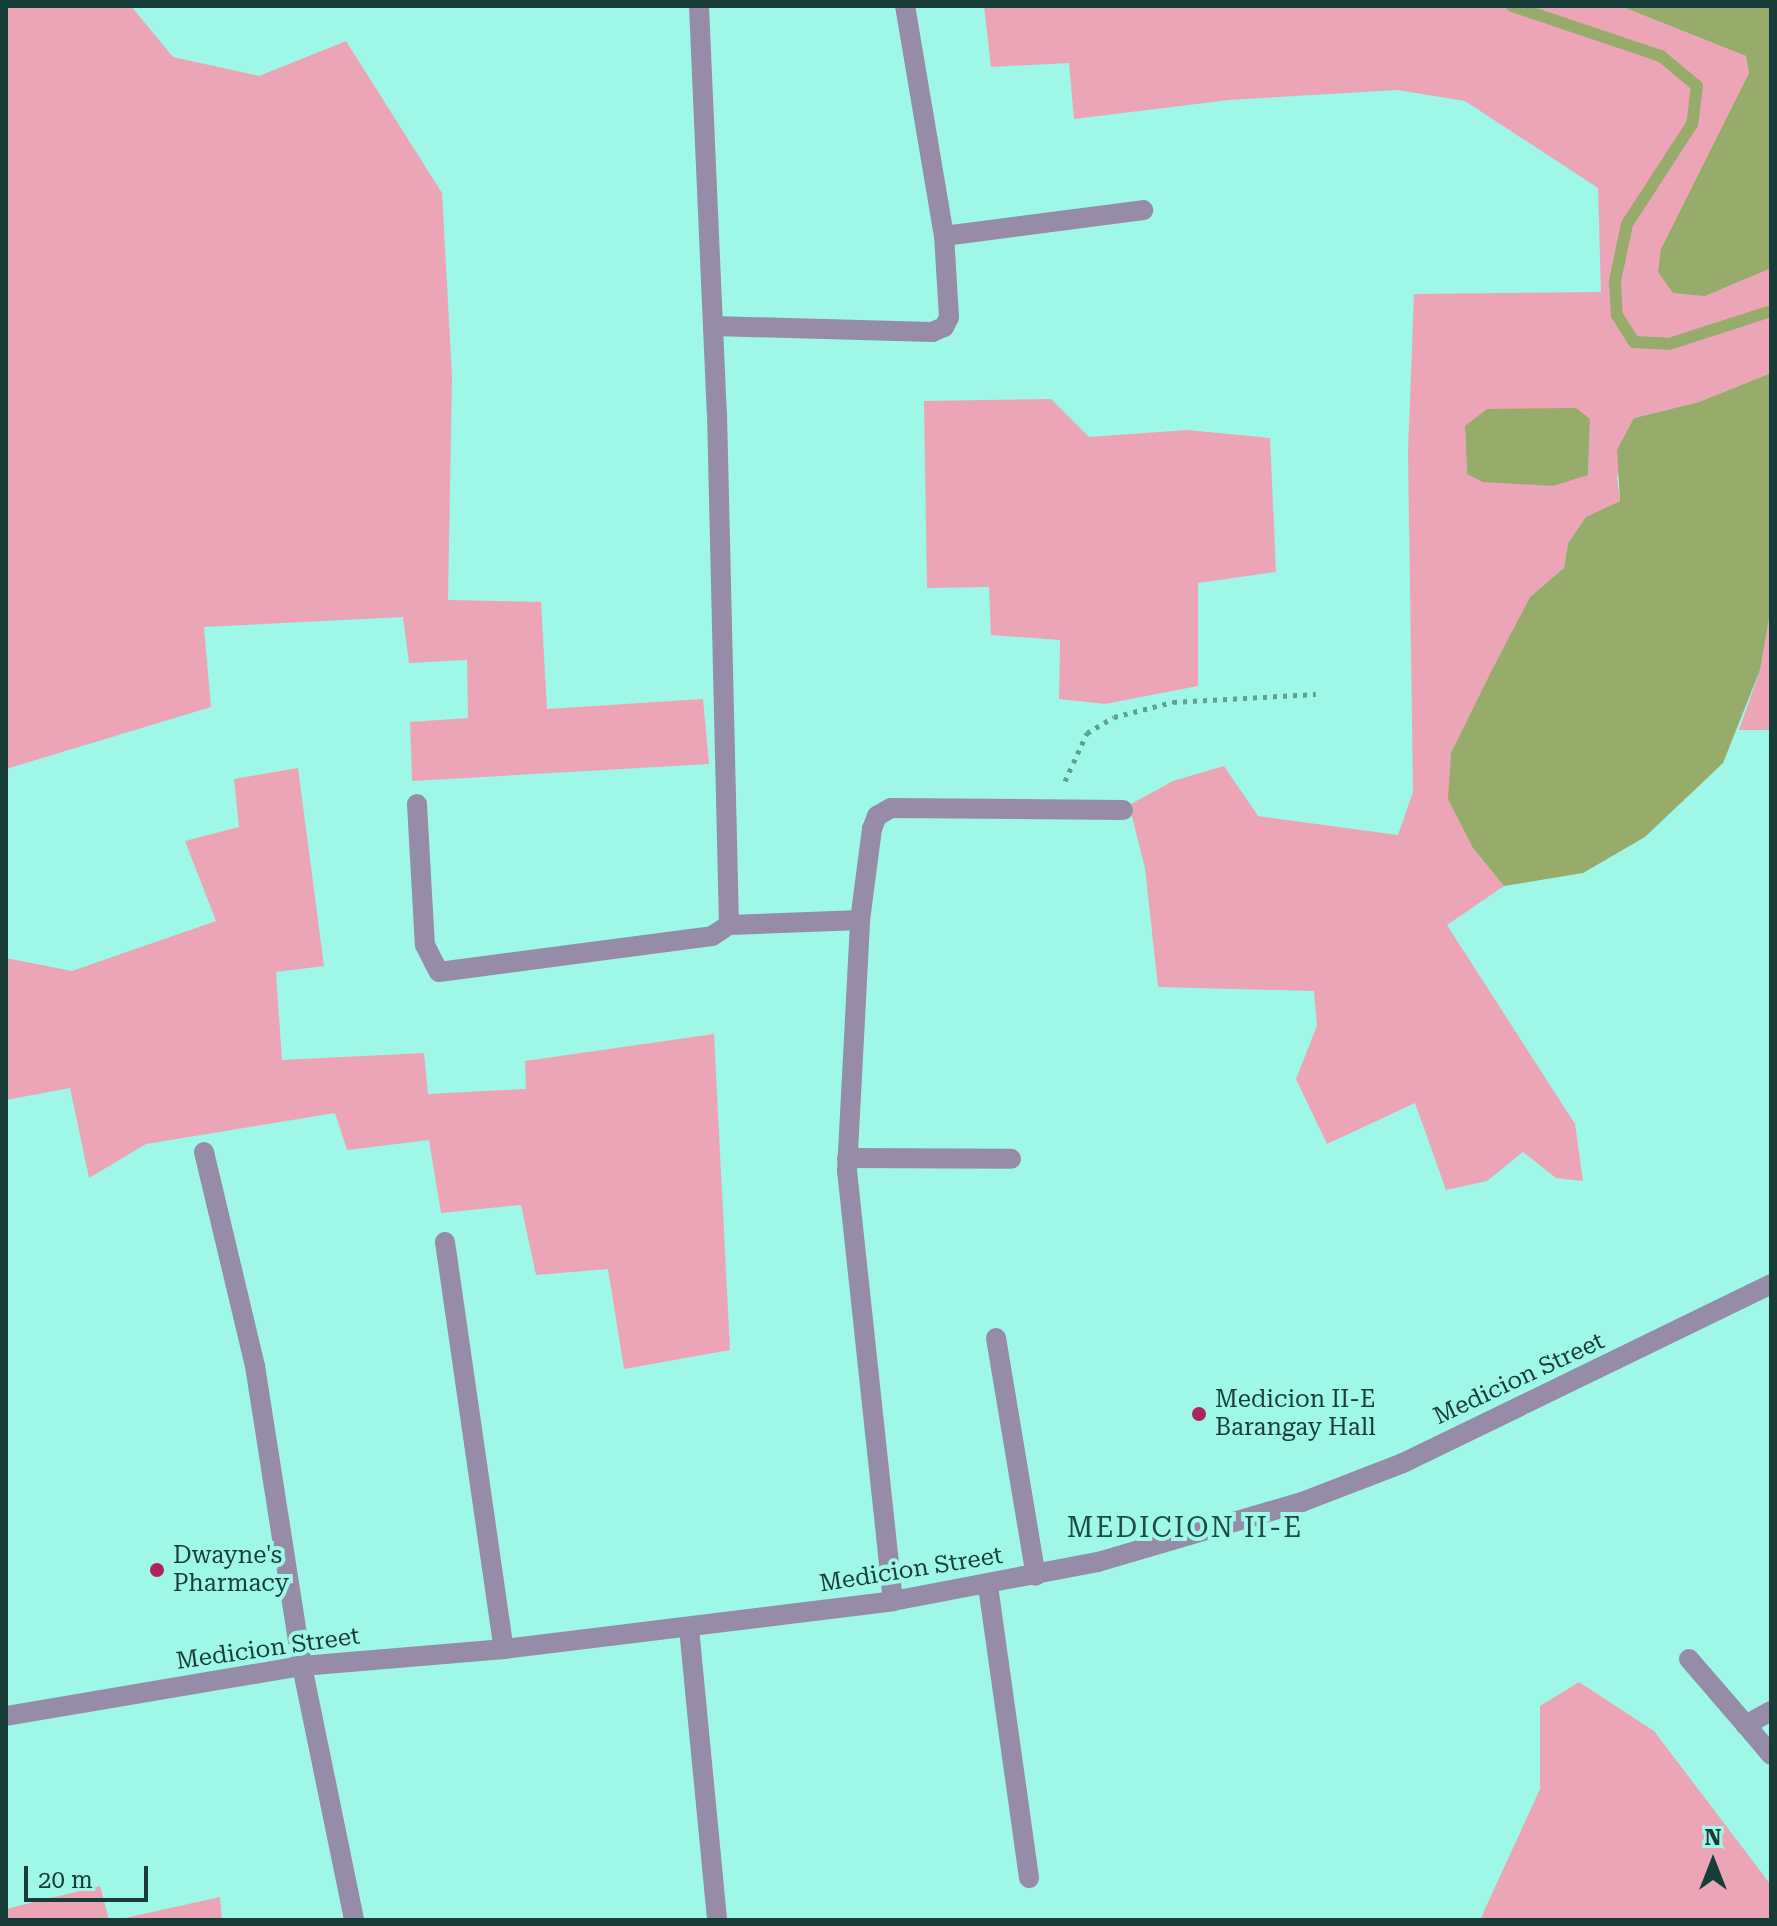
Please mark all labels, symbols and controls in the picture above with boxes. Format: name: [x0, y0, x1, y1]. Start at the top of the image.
street label: Medicion Street: [1429, 1327, 1609, 1431]
place label: Medicion II-E Barangay Hall: [1215, 1386, 1376, 1442]
marker: Medicion II-E Barangay Hall: [1190, 1405, 1208, 1423]
district label: MEDICION II-E: [1067, 1511, 1303, 1545]
street label: Medicion Street: [817, 1541, 1005, 1599]
place label: Dwayne's Pharmacy: [173, 1542, 289, 1598]
marker: Dwayne's Pharmacy: [148, 1561, 166, 1579]
street label: Medicion Street: [174, 1622, 362, 1676]
north arrow: [1673, 1822, 1753, 1902]
text: N: [1705, 1825, 1721, 1850]
scale bar: [28, 1850, 152, 1900]
text: 20 m: [38, 1866, 93, 1894]

